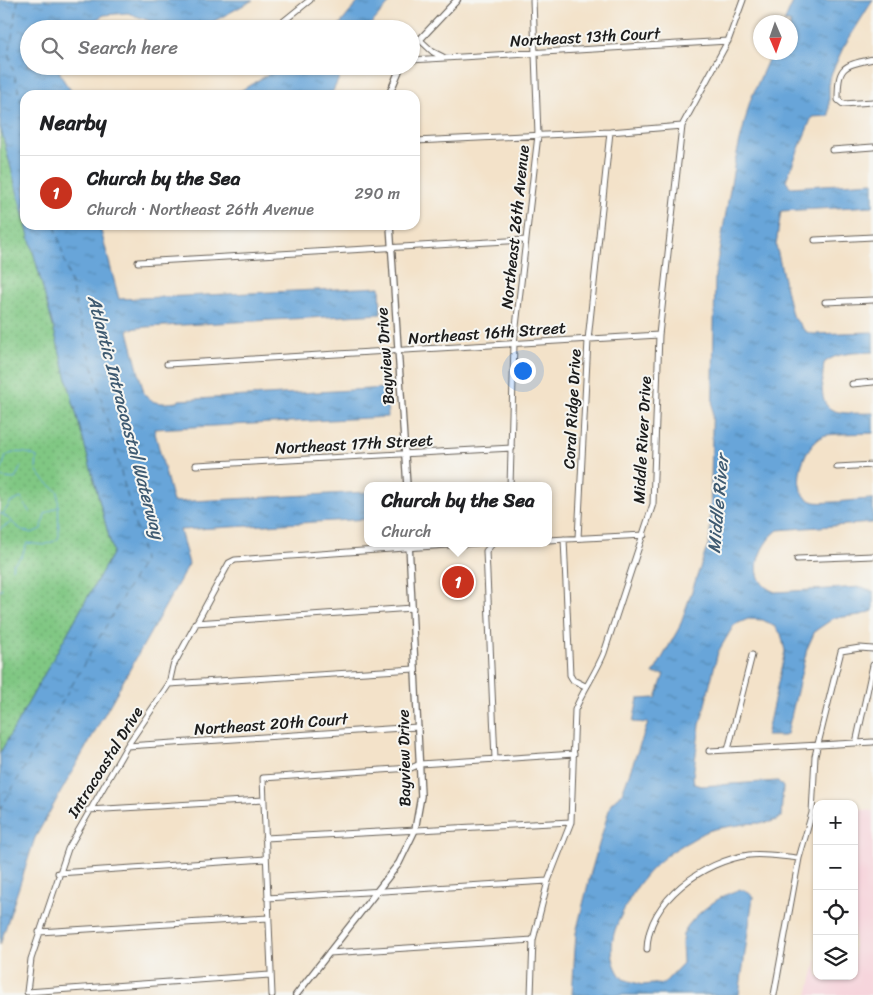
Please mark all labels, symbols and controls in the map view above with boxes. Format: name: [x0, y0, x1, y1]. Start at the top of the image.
north arrow: [753, 15, 798, 60]
street label: Northeast 13th Court: [509, 19, 661, 55]
search box: [20, 20, 420, 75]
text: Search here: [78, 31, 178, 64]
icon: search: [38, 34, 66, 62]
text: Nearby: [40, 104, 106, 142]
street label: Northeast 26th Avenue: [492, 143, 538, 310]
text: Church by the Sea: [87, 162, 240, 195]
text: 1: [53, 179, 59, 208]
text: 290 m: [354, 179, 400, 208]
text: Church · Northeast 26th Avenue: [87, 195, 314, 224]
water label: Atlantic Intracoastal Waterway: [78, 291, 175, 545]
street label: Bayview Drive: [367, 306, 403, 406]
street label: Northeast 16th Street: [407, 313, 567, 353]
street label: Coral Ridge Drive: [554, 348, 590, 470]
your location: [510, 358, 536, 384]
street label: Middle River Drive: [624, 375, 660, 504]
street label: Northeast 17th Street: [274, 425, 434, 463]
water label: Middle River: [698, 450, 739, 555]
popup: [364, 482, 552, 547]
text: Church by the Sea: [381, 484, 535, 517]
text: Church: [381, 517, 431, 546]
pin: 1: [442, 563, 474, 601]
street label: Intracoastal Drive: [59, 700, 151, 824]
street label: Northeast 20th Court: [193, 704, 349, 744]
street label: Bayview Drive: [389, 709, 419, 807]
map controls: [813, 800, 858, 980]
button: +: [813, 800, 858, 845]
button: −: [813, 845, 858, 890]
button: locate: [813, 890, 858, 935]
button: layers: [813, 935, 858, 980]

